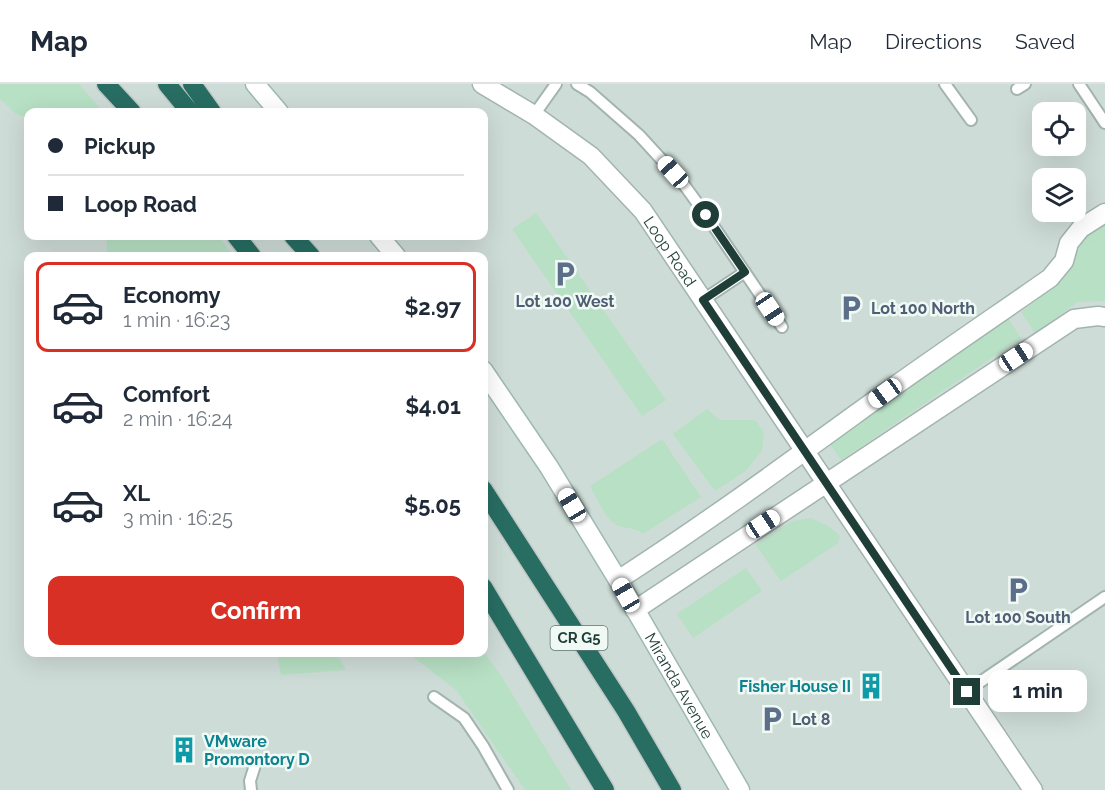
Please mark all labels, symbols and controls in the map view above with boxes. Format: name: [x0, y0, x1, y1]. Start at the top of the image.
text: Map: [30, 25, 88, 58]
text: Map: [809, 29, 852, 54]
text: Directions: [885, 29, 982, 54]
text: Saved: [1015, 29, 1075, 54]
map controls: [1032, 102, 1086, 222]
button: locate: [1032, 102, 1086, 156]
text: Pickup: [84, 133, 156, 159]
car: [654, 153, 692, 191]
button: layers: [1032, 168, 1086, 222]
text: Loop Road: [84, 191, 197, 217]
route start: [692, 201, 719, 228]
street label: Loop Road: [640, 213, 701, 290]
parking icon: Lot 100 West: [550, 259, 580, 289]
icon: car: [51, 280, 105, 334]
text: Economy: [123, 282, 221, 308]
car: [752, 289, 788, 329]
place label: Lot 100 West: [516, 292, 615, 311]
parking icon: Lot 100 North: [836, 293, 866, 323]
text: $2.97: [404, 294, 461, 320]
place label: Lot 100 North: [871, 299, 975, 318]
text: 1 min · 16:23: [123, 308, 231, 332]
car: [996, 340, 1036, 374]
car: [865, 375, 905, 411]
icon: car: [51, 379, 105, 433]
text: Comfort: [123, 381, 210, 407]
text: $4.01: [405, 393, 461, 419]
text: 2 min · 16:24: [123, 407, 233, 431]
icon: car: [51, 478, 105, 532]
text: XL: [123, 480, 150, 506]
car: [555, 485, 589, 525]
text: $5.05: [404, 492, 461, 518]
text: 3 min · 16:25: [123, 506, 233, 530]
car: [743, 507, 783, 541]
car: [609, 575, 643, 615]
parking icon: Lot 100 South: [1003, 575, 1033, 605]
button: Confirm: [48, 576, 464, 645]
place label: Lot 100 South: [965, 608, 1071, 627]
road number: CR G5: [550, 626, 608, 650]
street label: Miranda Avenue: [641, 629, 718, 742]
building icon: Fisher House II: [856, 671, 886, 701]
callout: 1 min: [988, 671, 1087, 713]
place label: Fisher House II: [739, 677, 851, 696]
route end: [953, 678, 980, 705]
text: 1 min: [1012, 679, 1063, 703]
parking icon: Lot 8: [757, 704, 787, 734]
place label: Lot 8: [792, 710, 831, 729]
place label: VMware Promontory D: [204, 732, 310, 769]
building icon: VMware Promontory D: [169, 735, 199, 765]

